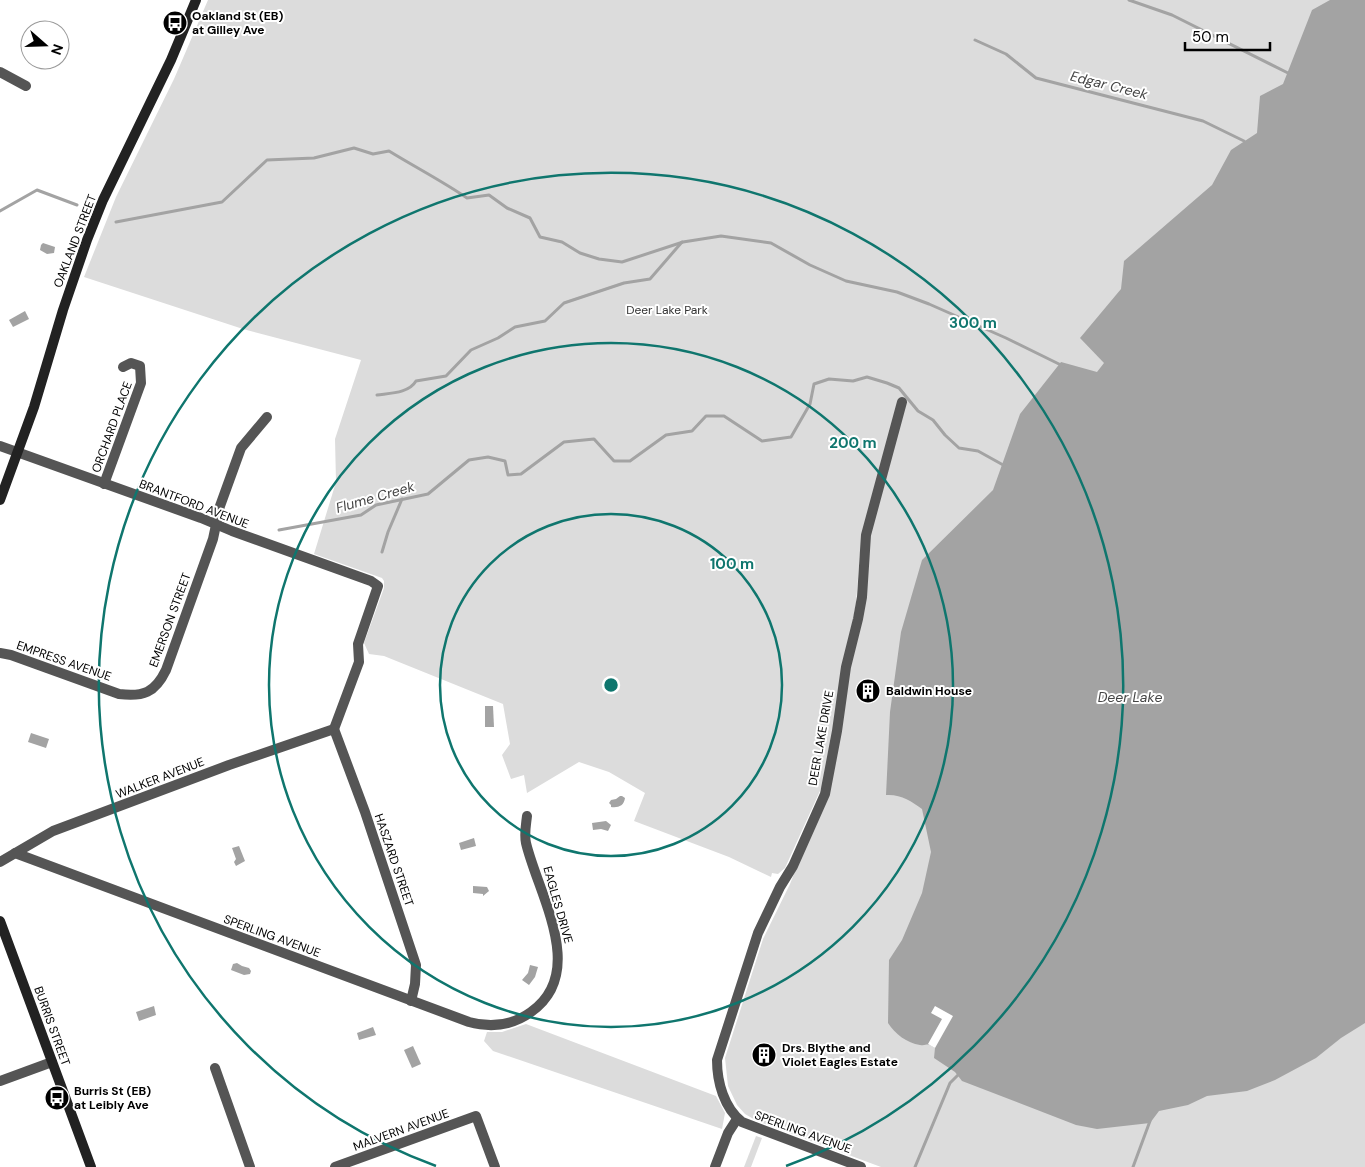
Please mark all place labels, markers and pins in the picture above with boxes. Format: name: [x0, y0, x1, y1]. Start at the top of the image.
place label: Oakland St (EB) at Gilley Ave: [192, 8, 283, 38]
bus stop icon: Oakland St (EB) at Gilley Ave: [162, 10, 188, 36]
centre of rings: [602, 676, 620, 694]
building icon: Baldwin House: [855, 678, 881, 704]
place label: Baldwin House: [886, 683, 972, 699]
place label: Drs. Blythe and Violet Eagles Estate: [782, 1040, 898, 1070]
building icon: Drs. Blythe and Violet Eagles Estate: [751, 1042, 777, 1068]
place label: Burris St (EB) at Leibly Ave: [74, 1083, 151, 1113]
bus stop icon: Burris St (EB) at Leibly Ave: [44, 1085, 70, 1111]

